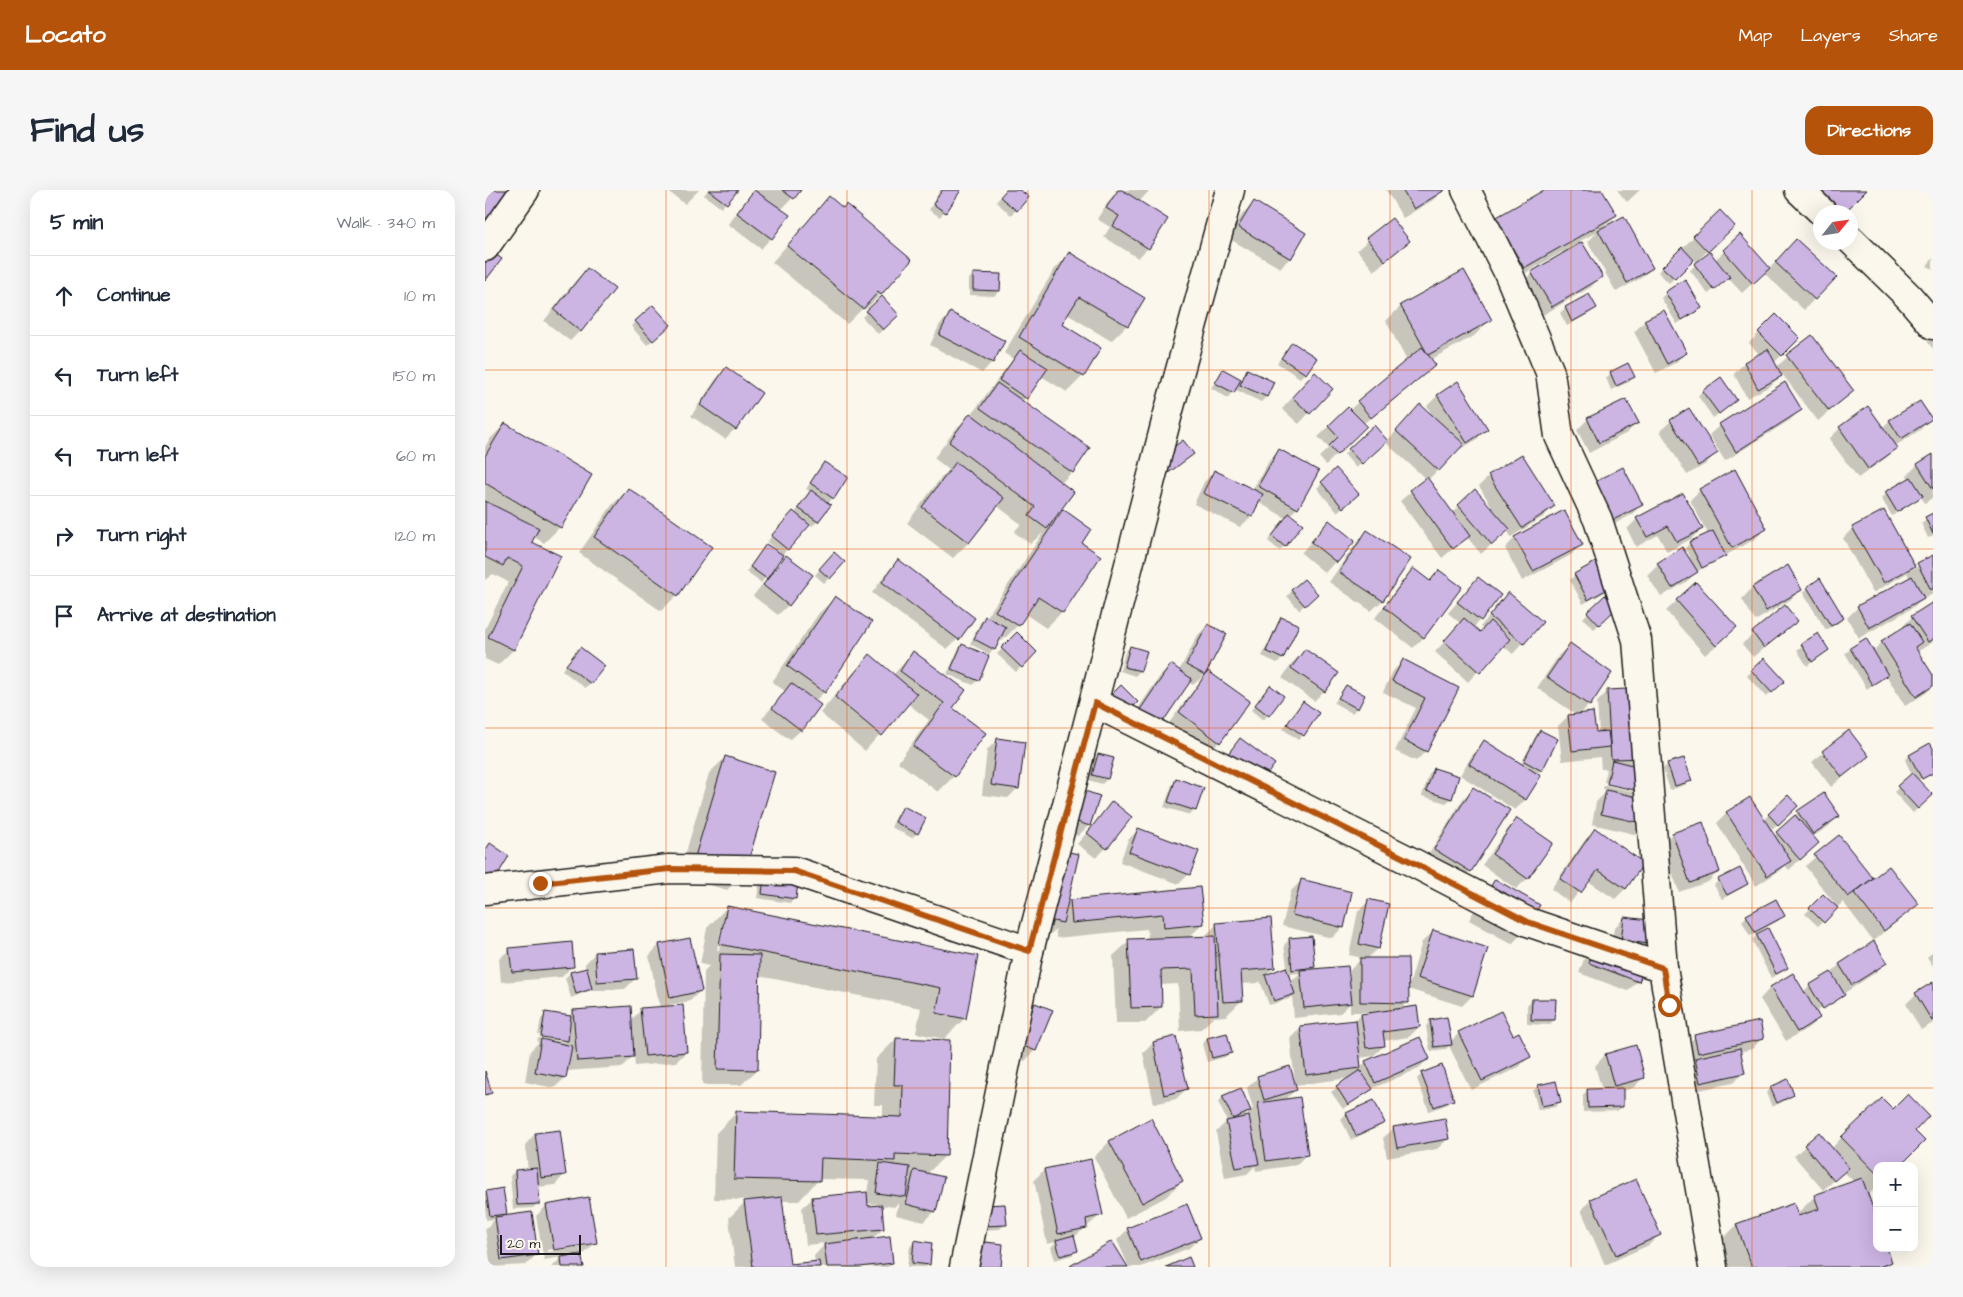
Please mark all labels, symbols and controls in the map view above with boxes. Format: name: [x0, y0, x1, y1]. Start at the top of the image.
text: Locato: [25, 18, 106, 52]
text: Map: [1738, 23, 1772, 48]
text: Layers: [1800, 23, 1861, 48]
text: Share: [1889, 23, 1938, 48]
text: Find us: [30, 106, 144, 155]
button: Directions: [1805, 106, 1933, 155]
north arrow: [1813, 205, 1858, 250]
text: 5 min: [50, 208, 103, 237]
text: Walk · 340 m: [336, 212, 435, 234]
icon: ahead: [50, 282, 78, 310]
text: Continue: [97, 282, 171, 309]
text: 10 m: [404, 285, 435, 307]
icon: left: [50, 362, 78, 390]
text: Turn left: [97, 362, 178, 389]
text: 150 m: [393, 365, 435, 387]
icon: left: [50, 442, 78, 470]
text: Turn left: [97, 442, 178, 469]
text: 60 m: [396, 445, 435, 467]
icon: right: [50, 522, 78, 550]
text: Turn right: [97, 522, 186, 549]
text: 120 m: [395, 525, 435, 547]
icon: arrive: [50, 602, 78, 630]
text: Arrive at destination: [97, 602, 276, 629]
route end: [529, 872, 552, 895]
route start: [1658, 994, 1681, 1017]
map controls: [1873, 1162, 1918, 1252]
button: +: [1873, 1162, 1918, 1207]
button: −: [1873, 1207, 1918, 1252]
scale bar: [500, 1232, 581, 1255]
text: 20 m: [507, 1234, 540, 1254]

